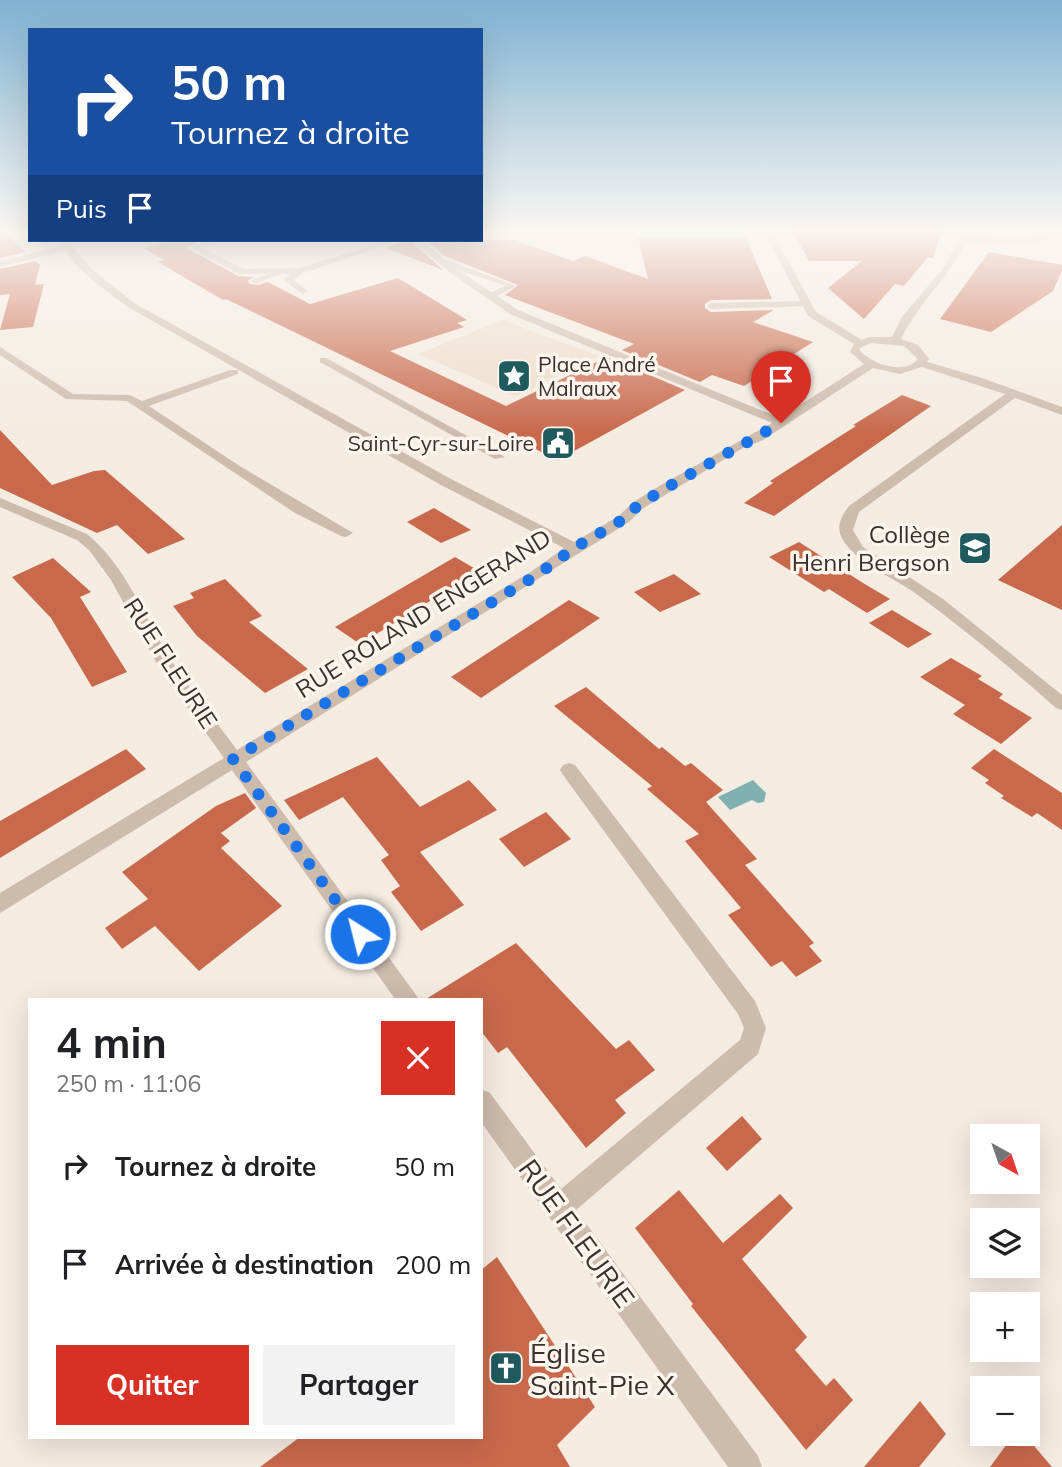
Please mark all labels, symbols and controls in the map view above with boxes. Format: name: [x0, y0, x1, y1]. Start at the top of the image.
text: 50 m: [171, 51, 287, 112]
icon: right: [56, 56, 147, 147]
text: Tournez à droite: [171, 112, 410, 152]
icon: arrive: [121, 189, 159, 227]
text: Puis: [56, 192, 107, 225]
place label: Place André Malraux: [538, 351, 656, 401]
pin: [751, 351, 811, 423]
place icon: Place André Malraux: [495, 357, 533, 395]
icon: arrive: [762, 362, 800, 400]
public building icon: Saint-Cyr-sur-Loire: [539, 424, 577, 462]
place label: Saint-Cyr-sur-Loire: [348, 430, 534, 456]
place label: Collège Henri Bergson: [792, 519, 950, 577]
street label: RUE ROLAND ENGERAND: [290, 522, 556, 704]
school or university icon: Collège Henri Bergson: [956, 529, 994, 567]
street label: RUE FLEURIE: [118, 592, 224, 734]
position arrow: [323, 897, 397, 971]
text: 4 min: [56, 1016, 167, 1069]
button: close: [381, 1021, 455, 1095]
text: 250 m · 11:06: [56, 1069, 201, 1098]
north arrow: [970, 1124, 1040, 1194]
map controls: [970, 1124, 1040, 1446]
icon: right: [56, 1147, 94, 1185]
text: Tournez à droite: [115, 1150, 316, 1183]
text: 50 m: [394, 1150, 455, 1183]
street label: RUE FLEURIE: [512, 1152, 642, 1314]
button: layers: [970, 1208, 1040, 1278]
icon: arrive: [56, 1245, 94, 1283]
text: Arrivée à destination: [115, 1248, 374, 1281]
text: 200 m: [395, 1248, 471, 1281]
button: +: [970, 1292, 1040, 1362]
place label: Église Saint-Pie X: [530, 1335, 675, 1402]
button: Quitter: [56, 1345, 249, 1425]
button: Partager: [263, 1345, 455, 1425]
church icon: Église Saint-Pie X: [487, 1349, 525, 1387]
button: −: [970, 1376, 1040, 1446]

